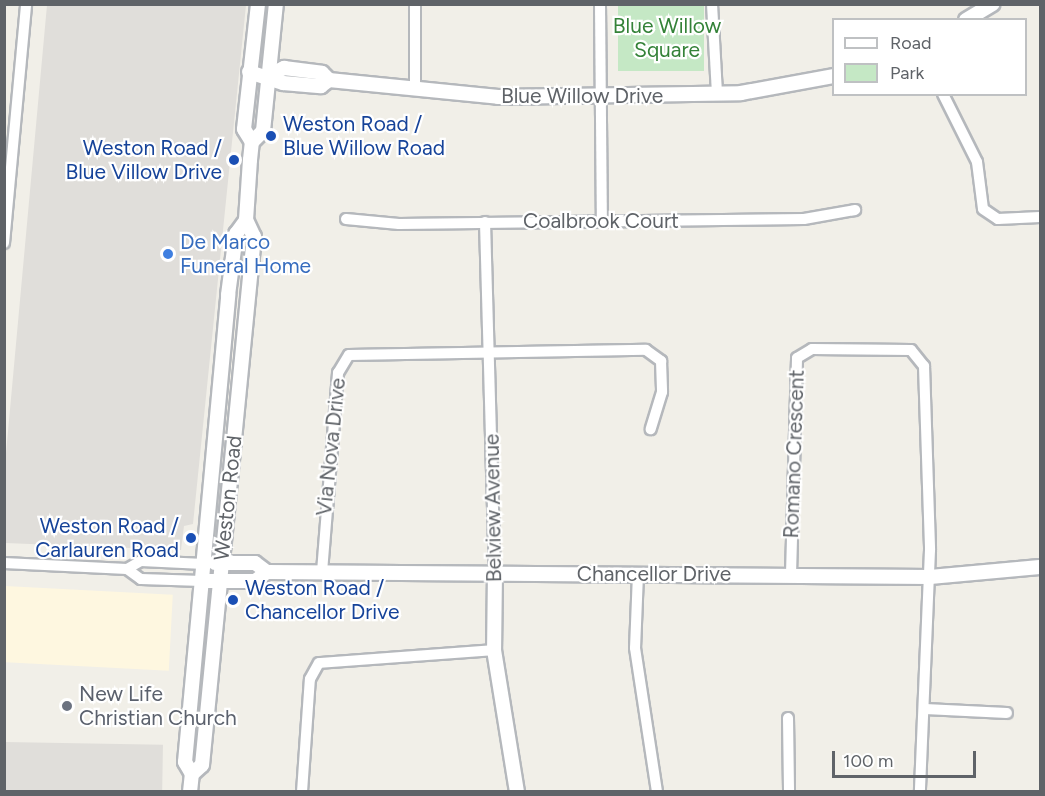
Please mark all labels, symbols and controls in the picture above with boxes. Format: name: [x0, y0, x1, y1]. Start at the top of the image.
park label: Blue Willow Square: [613, 13, 721, 63]
legend: [832, 18, 1027, 96]
text: Road: [890, 32, 931, 54]
text: Park: [890, 62, 924, 84]
street label: Blue Willow Drive: [501, 83, 663, 109]
place label: Weston Road / Blue Willow Road: [283, 111, 445, 161]
marker: Weston Road / Blue Willow Road: [264, 129, 278, 143]
place label: Weston Road / Blue Villow Drive: [65, 135, 222, 185]
marker: Weston Road / Blue Villow Drive: [227, 153, 241, 167]
street label: Coalbrook Court: [523, 208, 679, 234]
place label: De Marco Funeral Home: [180, 229, 311, 279]
marker: De Marco Funeral Home: [161, 247, 175, 261]
street label: Romano Crescent: [778, 369, 810, 539]
street label: Via Nova Drive: [311, 377, 351, 517]
street label: Weston Road: [209, 434, 247, 562]
street label: Belview Avenue: [479, 434, 507, 582]
place label: Weston Road / Carlauren Road: [35, 513, 179, 563]
marker: Weston Road / Carlauren Road: [184, 531, 198, 545]
street label: Chancellor Drive: [577, 561, 731, 587]
place label: Weston Road / Chancellor Drive: [245, 575, 399, 625]
marker: Weston Road / Chancellor Drive: [226, 593, 240, 607]
place label: New Life Christian Church: [79, 681, 237, 731]
marker: New Life Christian Church: [60, 699, 74, 713]
scale bar: [835, 739, 979, 777]
text: 100 m: [843, 750, 893, 772]

